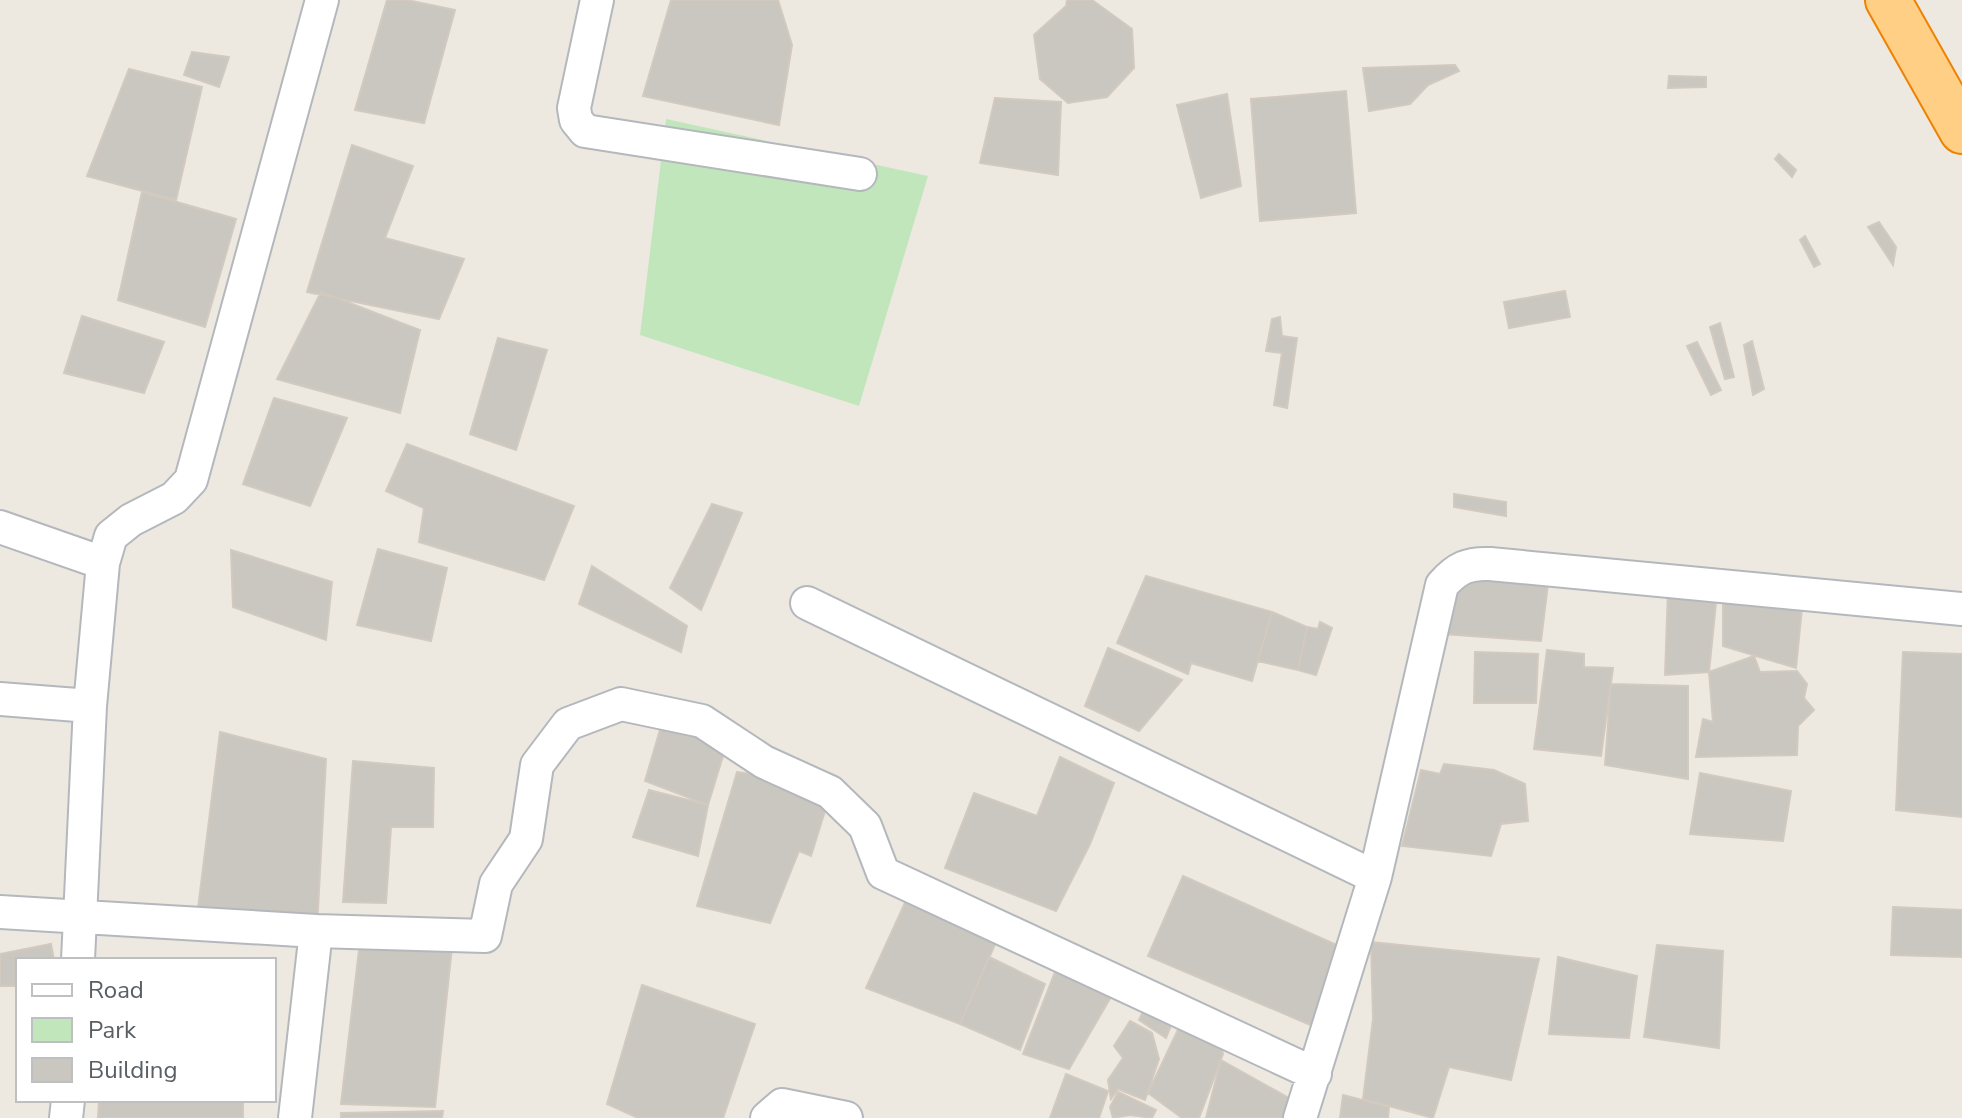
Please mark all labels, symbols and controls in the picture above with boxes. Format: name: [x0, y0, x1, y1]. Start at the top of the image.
legend: [16, 958, 276, 1102]
text: Road: [88, 974, 144, 1006]
text: Park: [88, 1014, 137, 1046]
text: Building: [88, 1054, 178, 1086]

